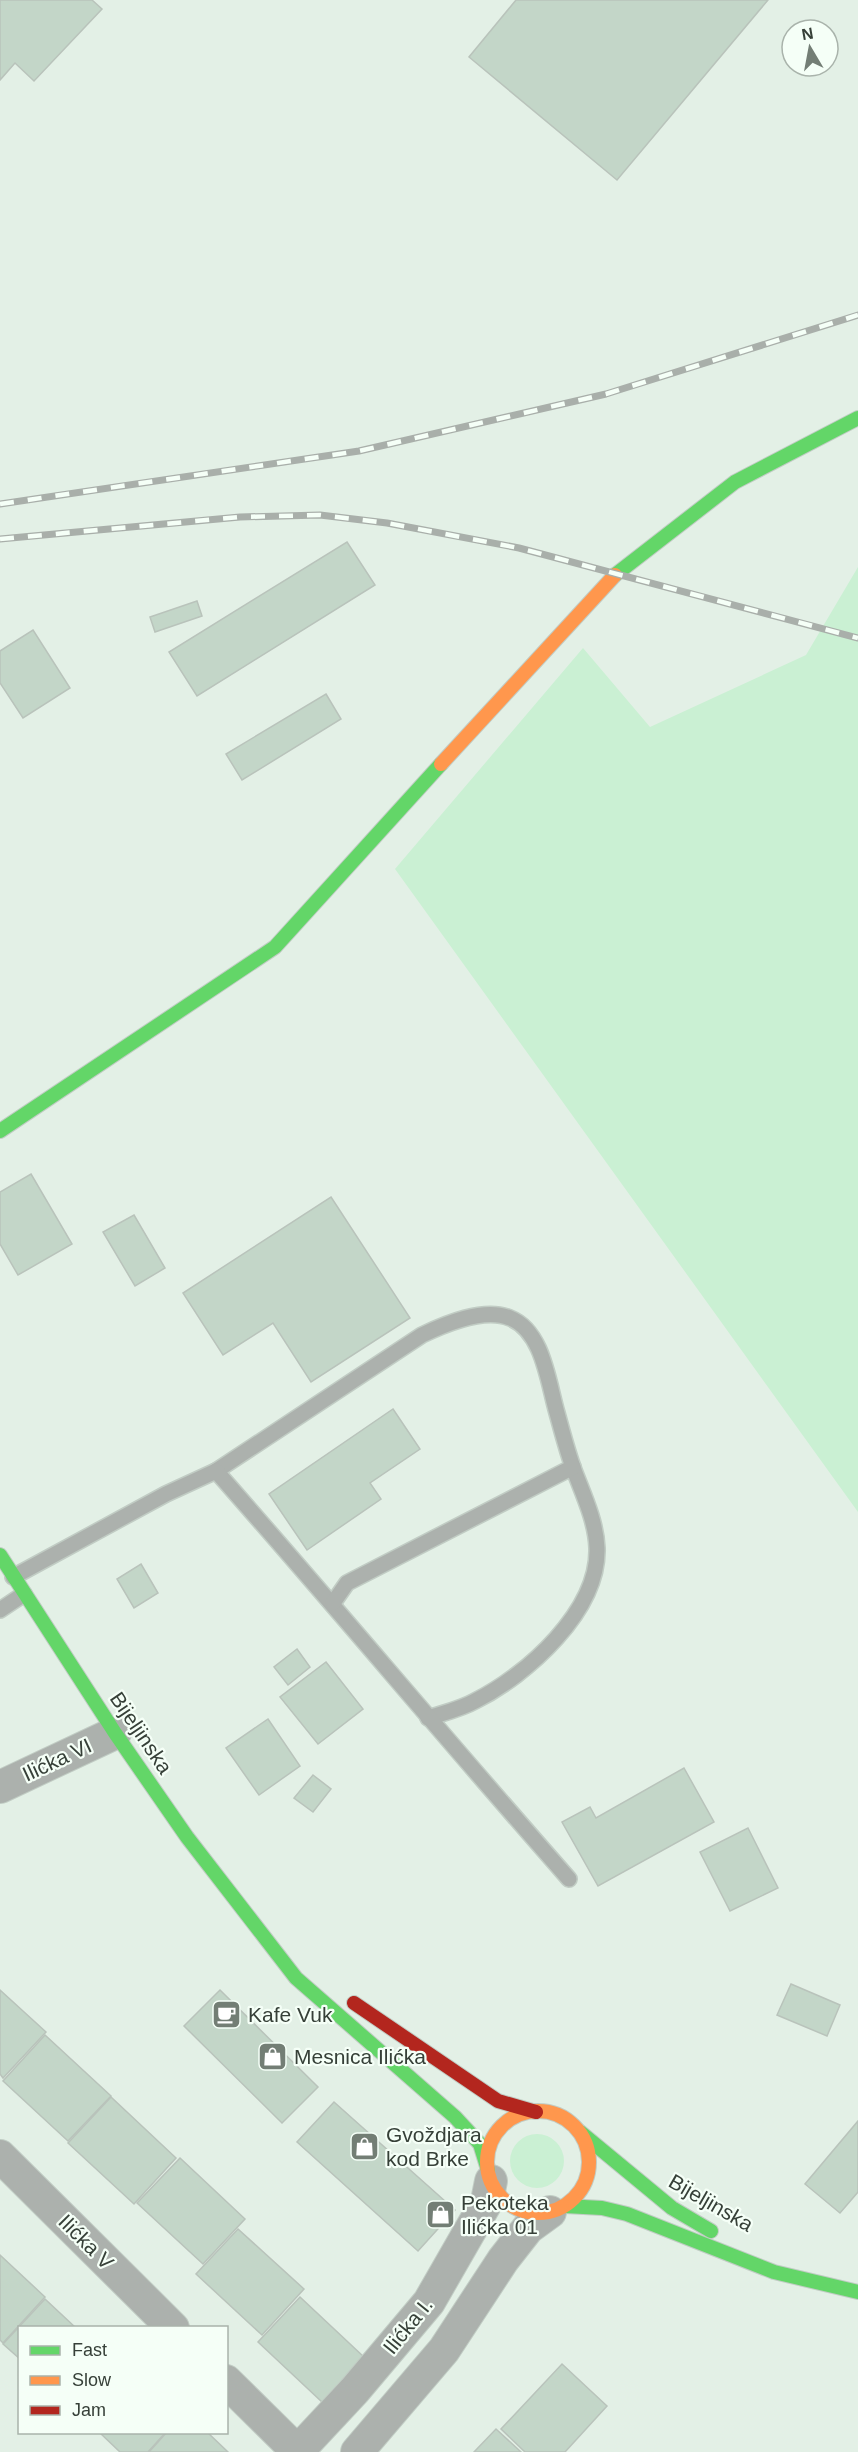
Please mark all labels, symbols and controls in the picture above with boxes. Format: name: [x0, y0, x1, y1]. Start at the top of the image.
north arrow: [780, 18, 840, 78]
text: N: [800, 24, 815, 43]
street label: Bijeljinska: [106, 1688, 177, 1778]
street label: Ilićka VI: [19, 1734, 95, 1786]
cafe icon: Kafe Vuk: [211, 1999, 243, 2031]
place label: Kafe Vuk: [248, 2003, 333, 2026]
shop icon: Mesnica Ilićka: [257, 2041, 289, 2073]
place label: Mesnica Ilićka: [294, 2045, 426, 2068]
place label: Gvoždjara kod Brke: [386, 2123, 482, 2170]
shop icon: Gvoždjara kod Brke: [349, 2131, 381, 2163]
street label: Bijeljinska: [665, 2169, 758, 2236]
place label: Pekoteka Ilićka 01: [461, 2191, 549, 2238]
shop icon: Pekoteka Ilićka 01: [424, 2199, 456, 2231]
street label: Ilićka V: [54, 2210, 118, 2274]
street label: Ilićka I.: [378, 2293, 437, 2358]
legend: [18, 2326, 228, 2434]
text: Fast: [72, 2340, 107, 2360]
text: Slow: [72, 2370, 112, 2390]
text: Jam: [72, 2400, 106, 2420]

